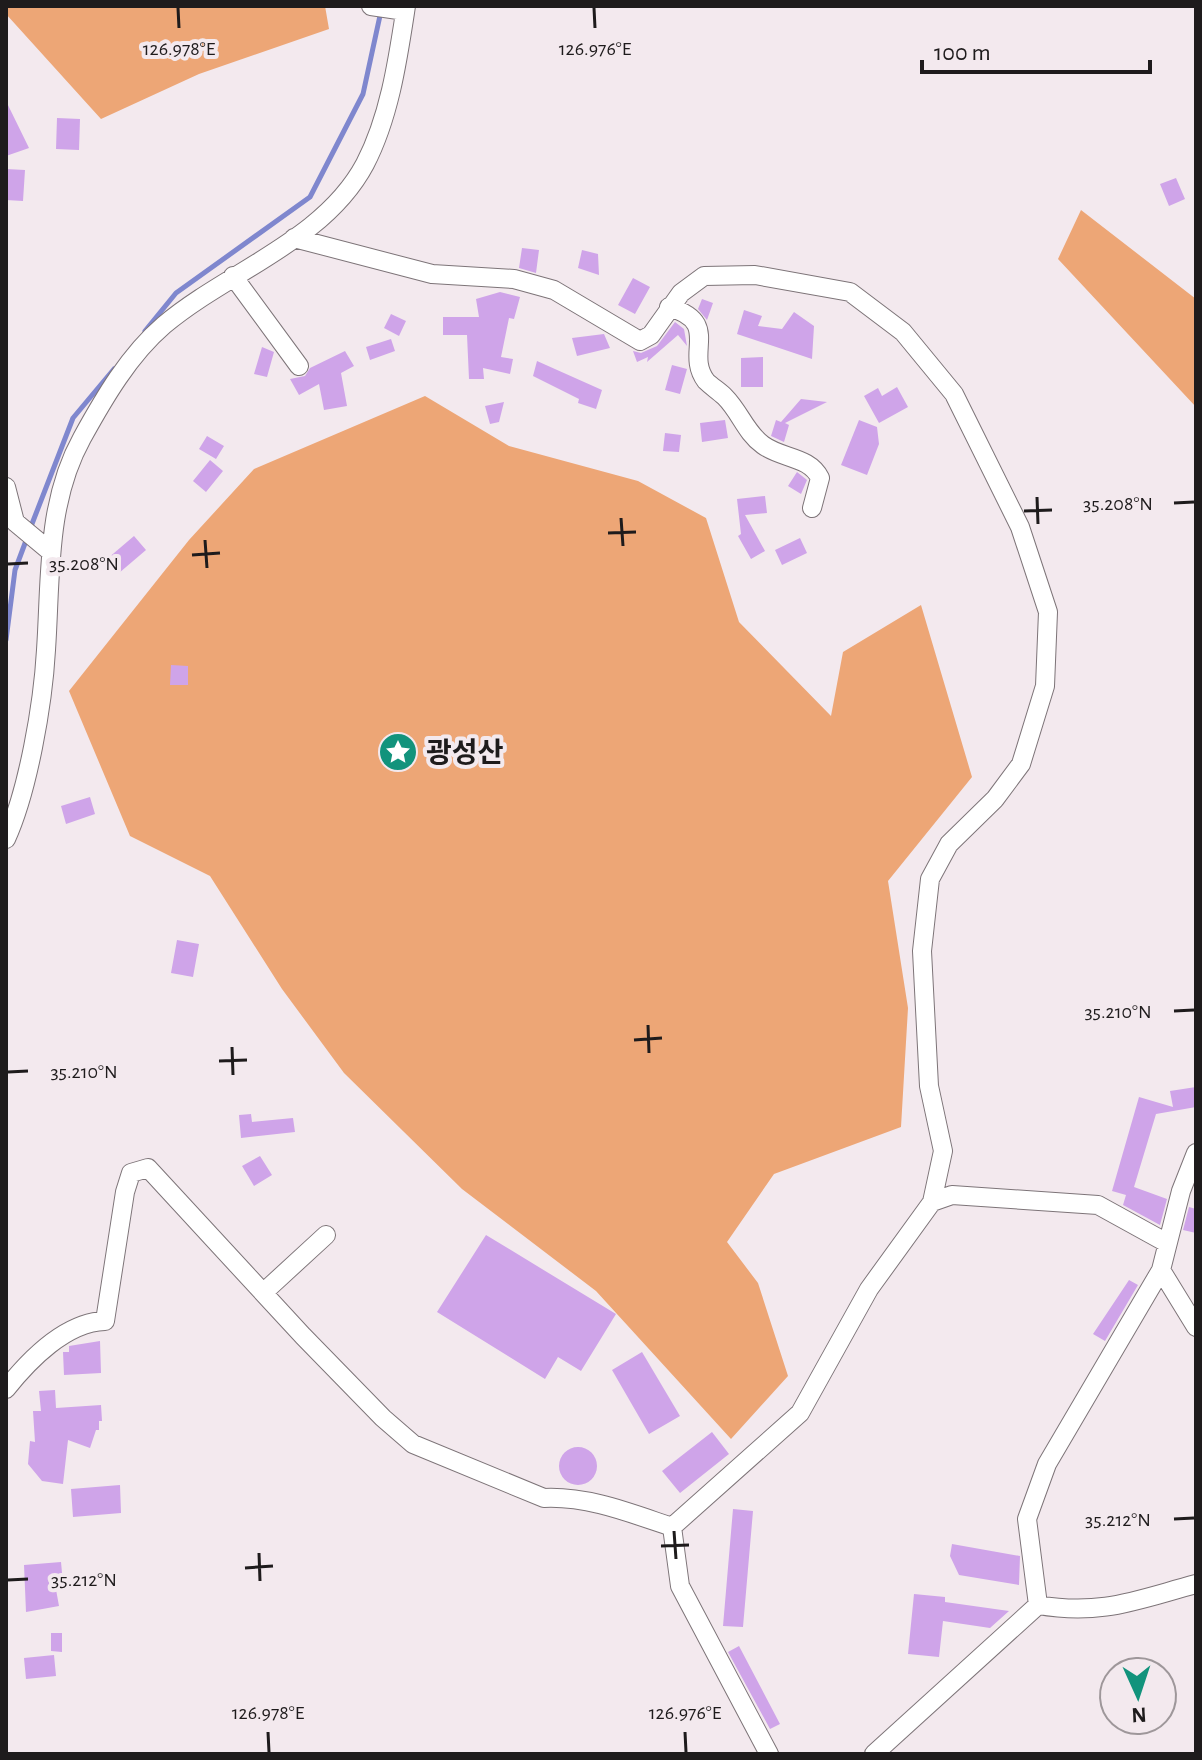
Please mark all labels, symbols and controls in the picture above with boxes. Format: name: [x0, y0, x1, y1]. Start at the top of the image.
scale bar: [922, 24, 1150, 74]
text: 126.978°E: [143, 39, 216, 59]
text: 126.976°E: [559, 39, 632, 59]
text: 100 m: [934, 41, 991, 65]
text: 35.208°N: [1083, 494, 1153, 514]
text: 35.208°N: [49, 554, 119, 574]
place icon: 광성산: [377, 731, 419, 773]
place label: 광성산: [426, 738, 504, 768]
text: 35.210°N: [1084, 1002, 1152, 1022]
text: 35.210°N: [50, 1062, 118, 1082]
text: 35.212°N: [1085, 1510, 1151, 1530]
text: 35.212°N: [51, 1570, 117, 1590]
north arrow: [1098, 1656, 1178, 1736]
text: 126.978°E: [232, 1703, 305, 1723]
text: 126.976°E: [649, 1703, 722, 1723]
text: N: [1131, 1704, 1147, 1726]

